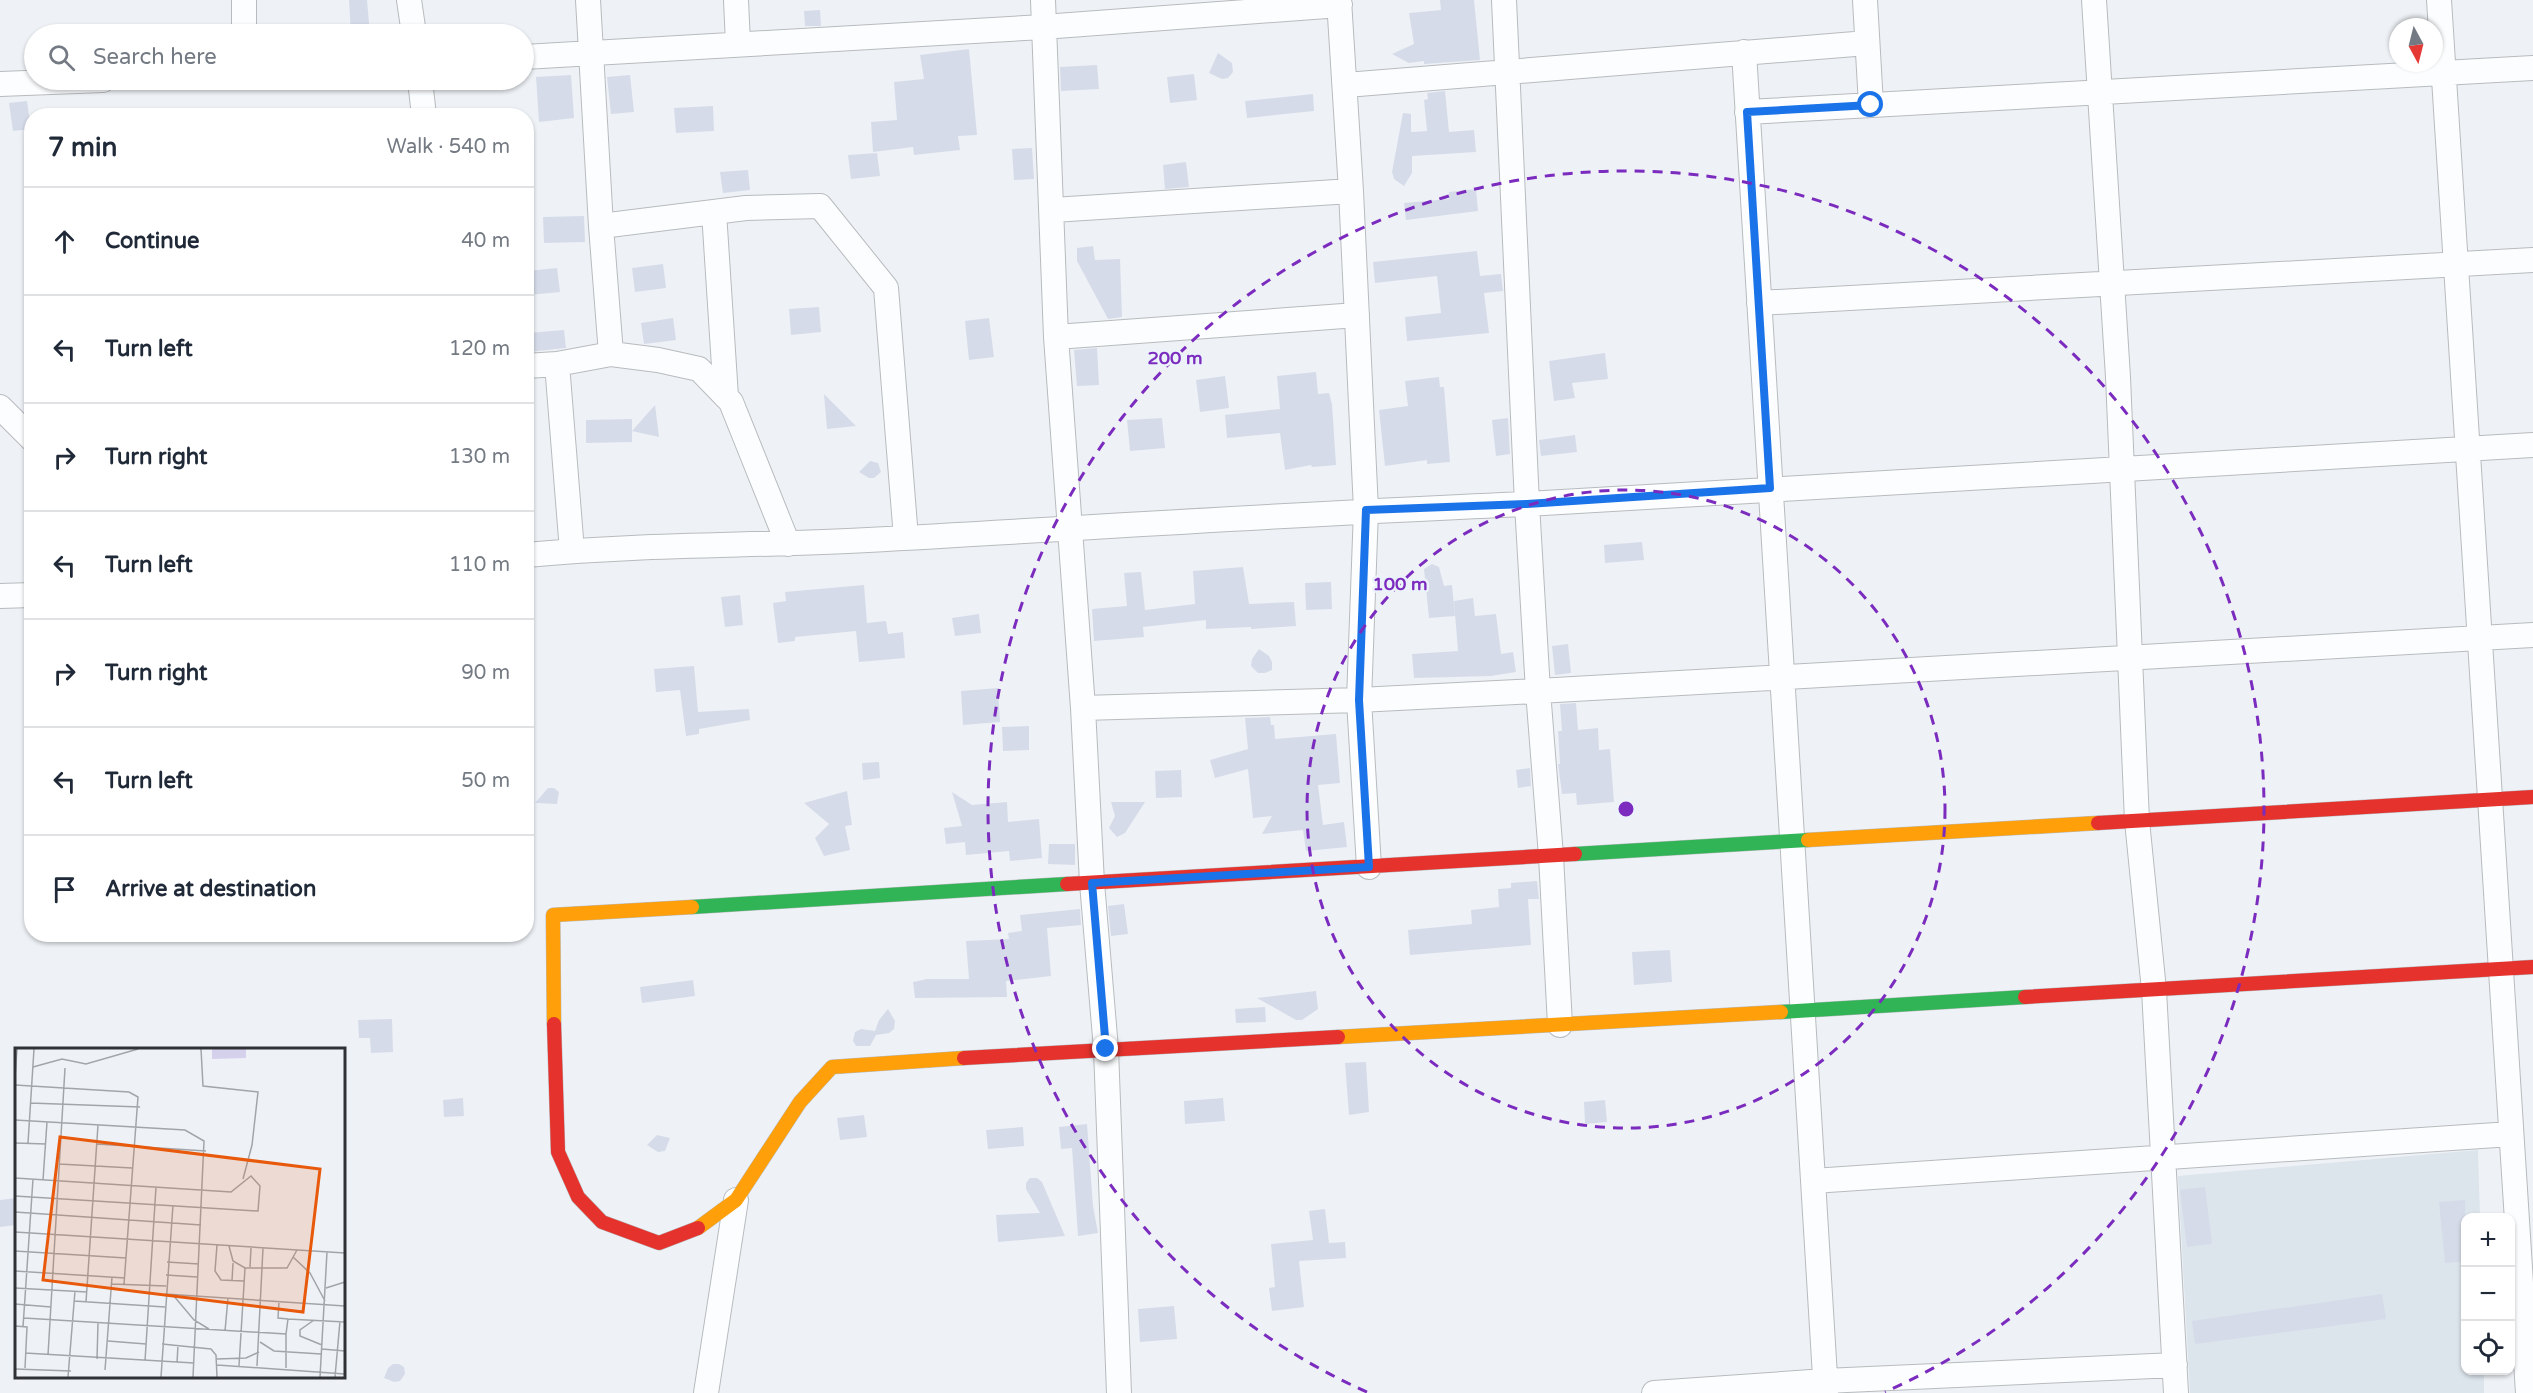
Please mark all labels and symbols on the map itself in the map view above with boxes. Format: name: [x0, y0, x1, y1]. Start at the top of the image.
north arrow: [2389, 18, 2443, 72]
route start: [1857, 91, 1883, 117]
text: 200 m: [1147, 347, 1203, 369]
text: 100 m: [1372, 573, 1428, 595]
centre of rings: [1616, 799, 1636, 819]
route end: [1092, 1035, 1118, 1061]
inset map: [15, 1048, 345, 1378]

